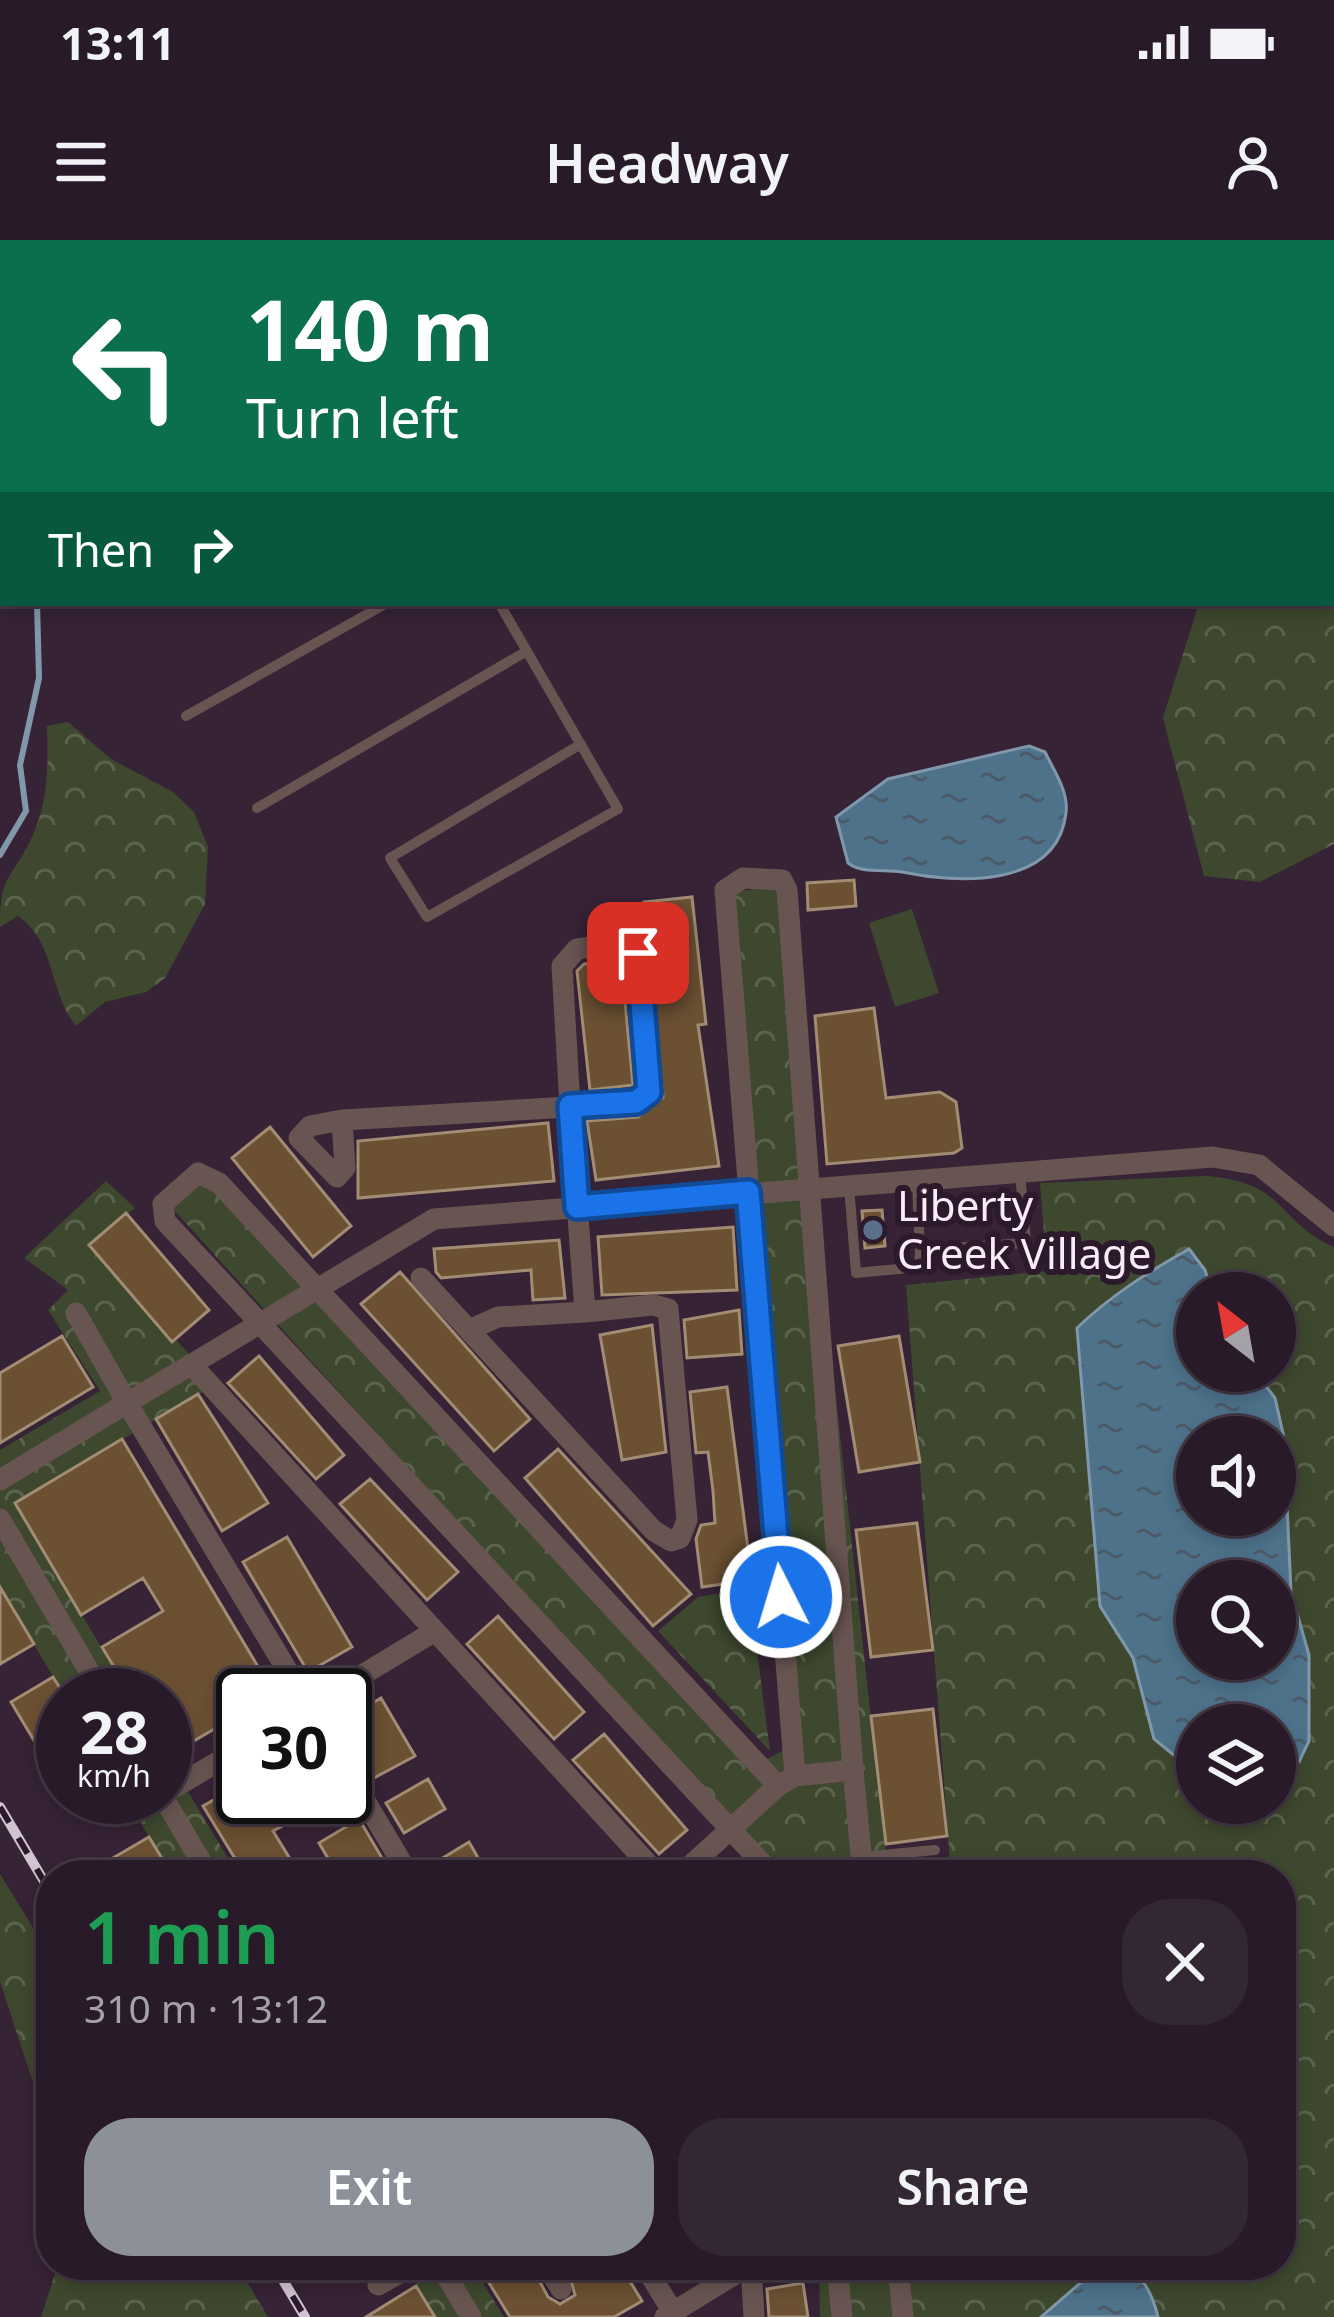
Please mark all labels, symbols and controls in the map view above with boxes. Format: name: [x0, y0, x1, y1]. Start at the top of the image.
text: 13:11: [60, 12, 176, 73]
text: Headway: [545, 125, 789, 199]
icon: menu: [48, 129, 114, 195]
icon: person: [1220, 129, 1286, 195]
text: 140 m: [246, 271, 494, 386]
icon: left: [48, 288, 204, 444]
text: Turn left: [246, 380, 459, 454]
icon: right: [178, 516, 244, 582]
text: Then: [48, 519, 154, 580]
pin: [587, 902, 689, 1004]
icon: arrive: [605, 920, 671, 986]
place label: Liberty Creek Village: [897, 1176, 1152, 1281]
marker: Liberty Creek Village: [860, 1217, 886, 1243]
north arrow: [1176, 1272, 1296, 1392]
map controls: [1176, 1272, 1296, 1824]
button: sound: [1176, 1416, 1296, 1536]
position arrow: [718, 1534, 844, 1660]
button: search: [1176, 1560, 1296, 1680]
speed limit sign: 30: [216, 1668, 372, 1824]
text: 28: [80, 1690, 148, 1772]
button: layers: [1176, 1704, 1296, 1824]
text: km/h: [77, 1755, 151, 1796]
text: 1 min: [84, 1887, 279, 1985]
button: close: [1122, 1899, 1248, 2025]
text: 310 m · 13:12: [84, 1981, 328, 2034]
button: Exit: [84, 2118, 654, 2256]
button: Share: [678, 2118, 1248, 2256]

